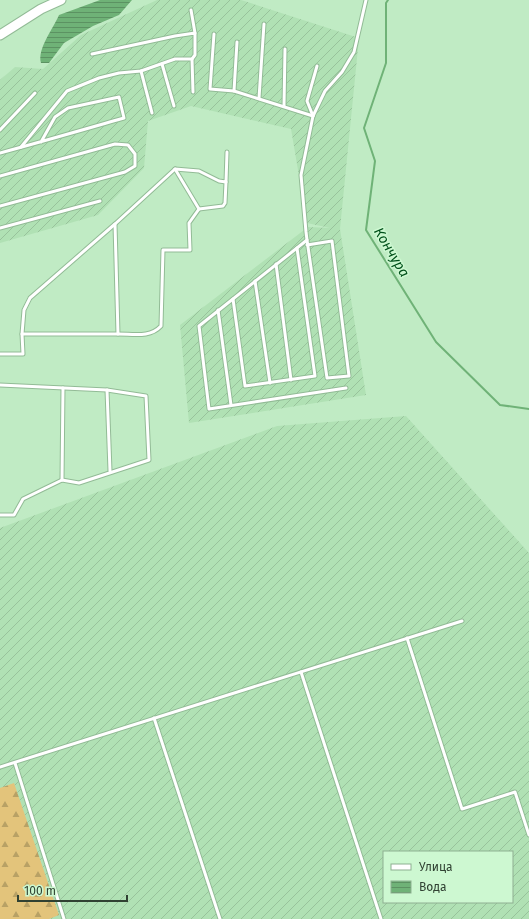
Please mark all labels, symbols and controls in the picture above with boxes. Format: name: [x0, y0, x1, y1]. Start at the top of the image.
water label: Кончура: [370, 224, 413, 280]
legend: [383, 851, 513, 903]
text: Улица: [419, 860, 453, 874]
scale bar: [18, 877, 127, 903]
text: Вода: [419, 880, 446, 894]
text: 100 m: [24, 884, 56, 898]

